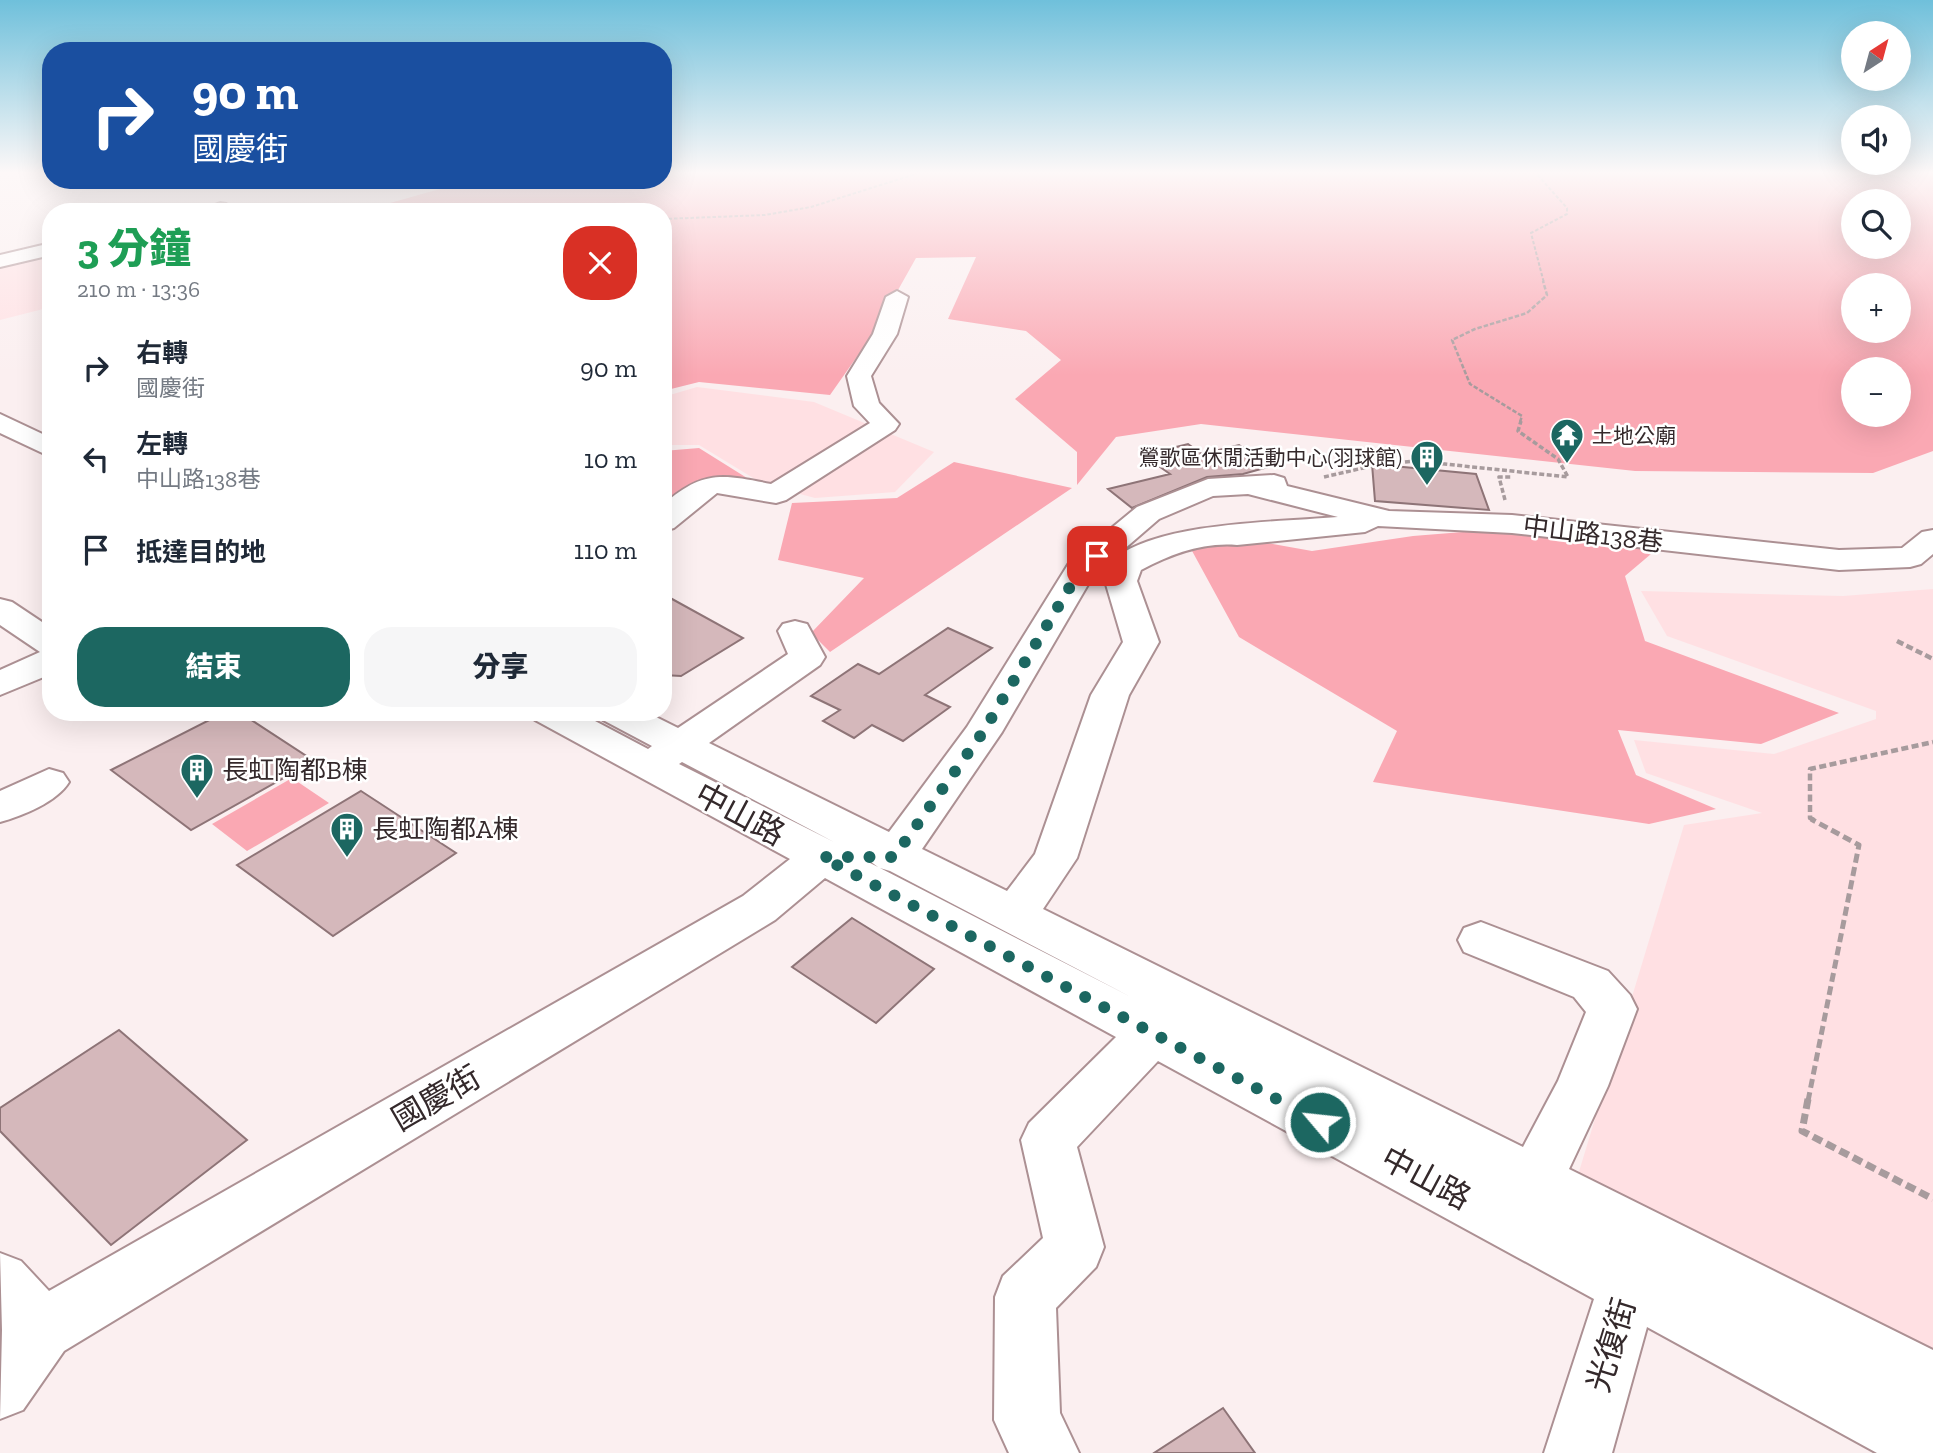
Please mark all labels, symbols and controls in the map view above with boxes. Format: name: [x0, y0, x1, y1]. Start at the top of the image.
north arrow: [1841, 21, 1911, 91]
map controls: [1841, 21, 1911, 427]
text: 90 m: [192, 63, 299, 122]
icon: right: [77, 70, 168, 161]
button: sound: [1841, 105, 1911, 175]
text: 國慶街: [192, 130, 288, 168]
button: search: [1841, 189, 1911, 259]
text: 3 分鐘: [77, 223, 191, 274]
button: close: [563, 226, 637, 300]
button: +: [1841, 273, 1911, 343]
text: 210 m · 13:36: [77, 275, 200, 303]
text: 右轉: [136, 337, 188, 369]
icon: right: [77, 349, 115, 387]
text: 90 m: [580, 352, 637, 384]
button: −: [1841, 357, 1911, 427]
text: 國慶街: [136, 374, 205, 402]
temple icon: 土地公廟: [1548, 416, 1586, 465]
place label: 土地公廟: [1592, 423, 1676, 448]
text: 左轉: [136, 428, 188, 460]
building icon: 鶯歌區休閒活動中心(羽球館): [1408, 438, 1446, 487]
icon: left: [77, 440, 115, 478]
text: 10 m: [584, 443, 637, 475]
place label: 鶯歌區休閒活動中心(羽球館): [1138, 445, 1402, 470]
text: 中山路138巷: [136, 465, 260, 493]
street label: 中山路138巷: [1521, 510, 1665, 558]
pin: [1067, 526, 1127, 586]
icon: arrive: [77, 531, 115, 569]
text: 110 m: [574, 534, 637, 566]
text: 抵達目的地: [136, 536, 266, 568]
icon: arrive: [1078, 537, 1116, 575]
button: 結束: [77, 627, 350, 707]
button: 分享: [364, 627, 637, 707]
building icon: 長虹陶都B棟: [178, 751, 216, 800]
place label: 長虹陶都B棟: [222, 754, 368, 786]
street label: 中山路: [689, 775, 791, 853]
building icon: 長虹陶都A棟: [328, 810, 366, 859]
place label: 長虹陶都A棟: [372, 813, 519, 845]
street label: 國慶街: [385, 1058, 487, 1138]
position arrow: [1283, 1085, 1357, 1159]
street label: 中山路: [1375, 1139, 1477, 1217]
street label: 光復街: [1579, 1294, 1643, 1396]

